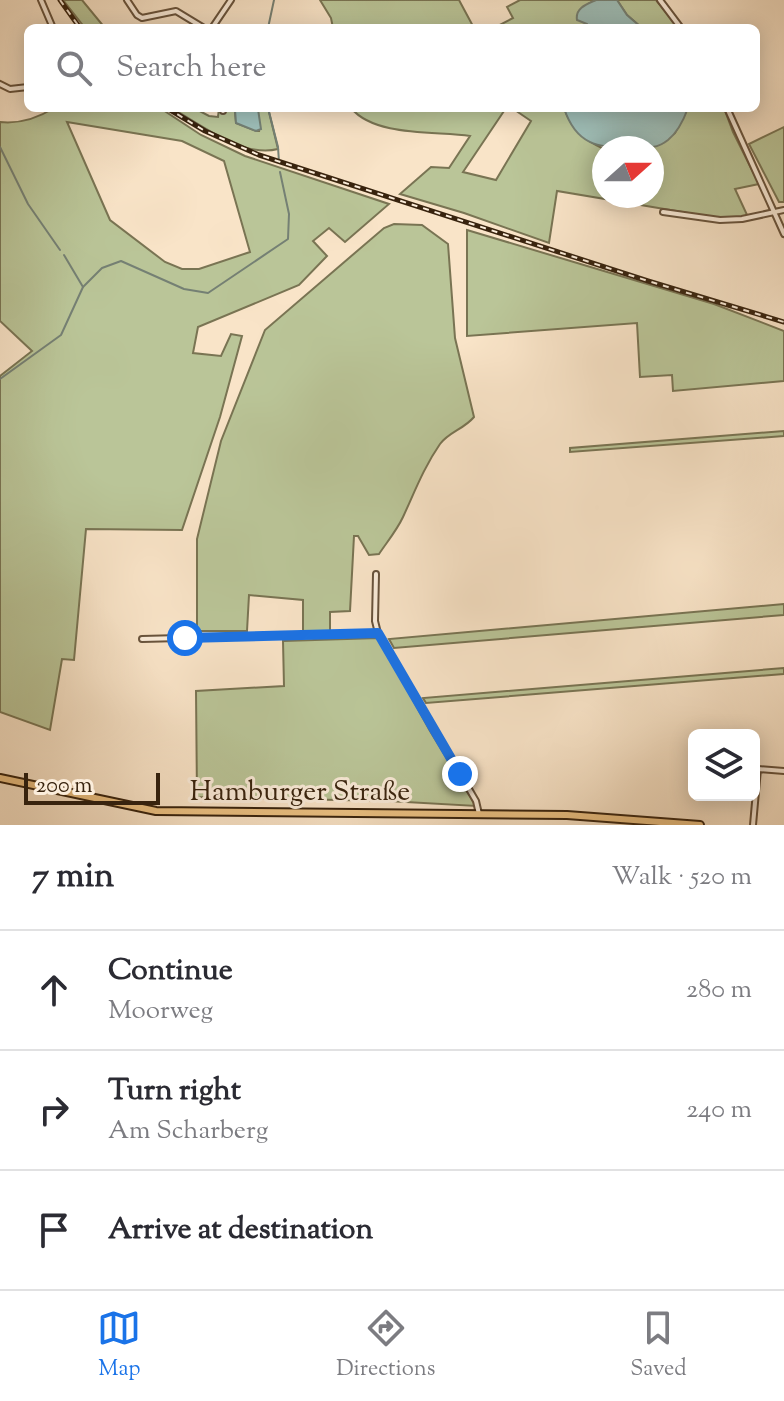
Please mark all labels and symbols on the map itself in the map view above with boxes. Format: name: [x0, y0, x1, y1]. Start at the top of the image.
north arrow: [592, 136, 664, 208]
route start: [167, 620, 203, 656]
route end: [442, 756, 478, 792]
scale bar: [24, 769, 160, 805]
street label: Hamburger Straße: [190, 773, 410, 813]

